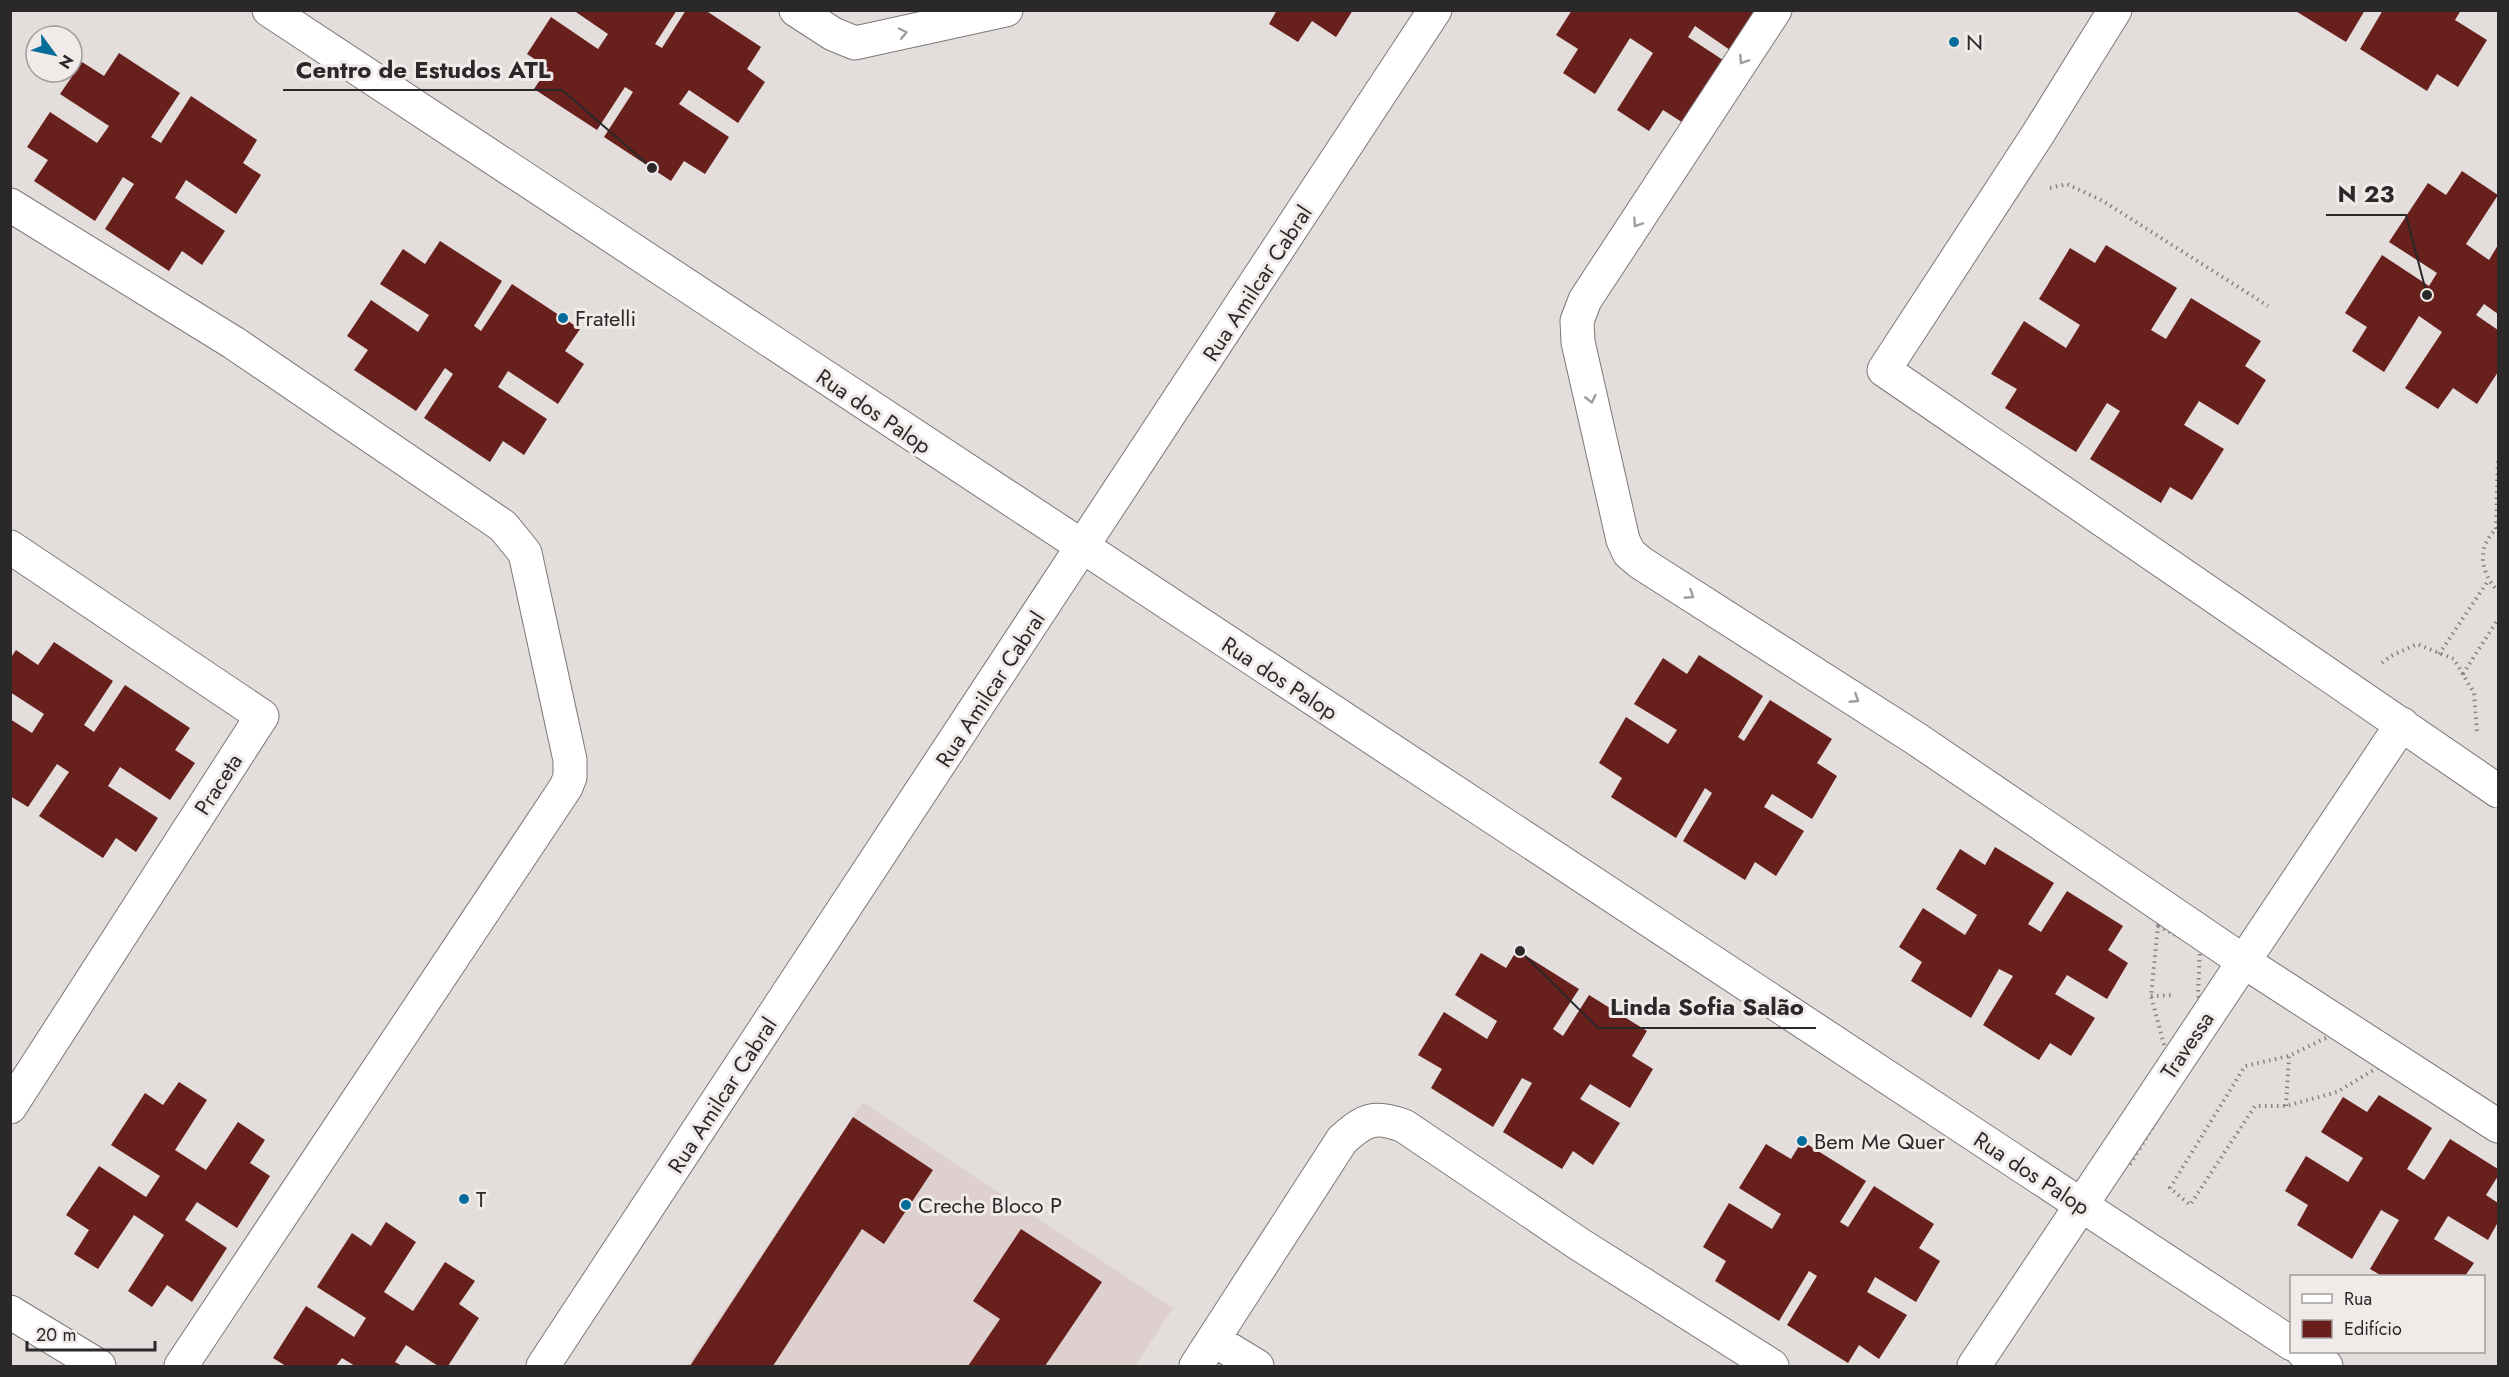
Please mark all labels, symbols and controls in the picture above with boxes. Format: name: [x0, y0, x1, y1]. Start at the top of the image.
north arrow: [24, 24, 84, 84]
place label: N: [1966, 26, 1983, 58]
one-way arrow: [898, 27, 908, 40]
marker: N: [1947, 35, 1961, 49]
callout: Centro de Estudos ATL: [283, 48, 562, 90]
text: N: [53, 50, 79, 73]
text: Centro de Estudos ATL: [296, 52, 551, 87]
one-way arrow: [1740, 53, 1751, 64]
callout: N 23: [2326, 173, 2406, 215]
text: N 23: [2338, 176, 2395, 211]
street label: Rua Amilcar Cabral: [1195, 199, 1319, 367]
one-way arrow: [1633, 216, 1644, 227]
place label: Fratelli: [575, 302, 636, 334]
marker: Fratelli: [556, 311, 570, 325]
street label: Rua dos Palop: [810, 361, 938, 461]
one-way arrow: [1584, 394, 1597, 404]
one-way arrow: [1684, 587, 1695, 598]
street label: Rua Amilcar Cabral: [928, 605, 1052, 773]
street label: Rua dos Palop: [1216, 628, 1344, 728]
one-way arrow: [1849, 692, 1859, 704]
street label: Praceta: [186, 747, 250, 821]
callout: Linda Sofia Salão: [1598, 986, 1816, 1028]
text: Linda Sofia Salão: [1610, 989, 1804, 1024]
street label: Travessa: [2153, 1005, 2221, 1085]
street label: Rua Amilcar Cabral: [660, 1011, 784, 1179]
street label: Rua dos Palop: [1968, 1123, 2096, 1223]
place label: Bem Me Quer: [1814, 1125, 1945, 1157]
marker: Bem Me Quer: [1795, 1134, 1809, 1148]
place label: T: [476, 1183, 487, 1215]
place label: Creche Bloco P: [918, 1189, 1062, 1221]
marker: T: [457, 1192, 471, 1206]
marker: Creche Bloco P: [899, 1198, 913, 1212]
legend: [2290, 1275, 2485, 1353]
text: Rua: [2344, 1286, 2372, 1312]
scale bar: [27, 1314, 154, 1352]
text: Edifício: [2344, 1316, 2402, 1342]
text: 20 m: [36, 1322, 76, 1348]

